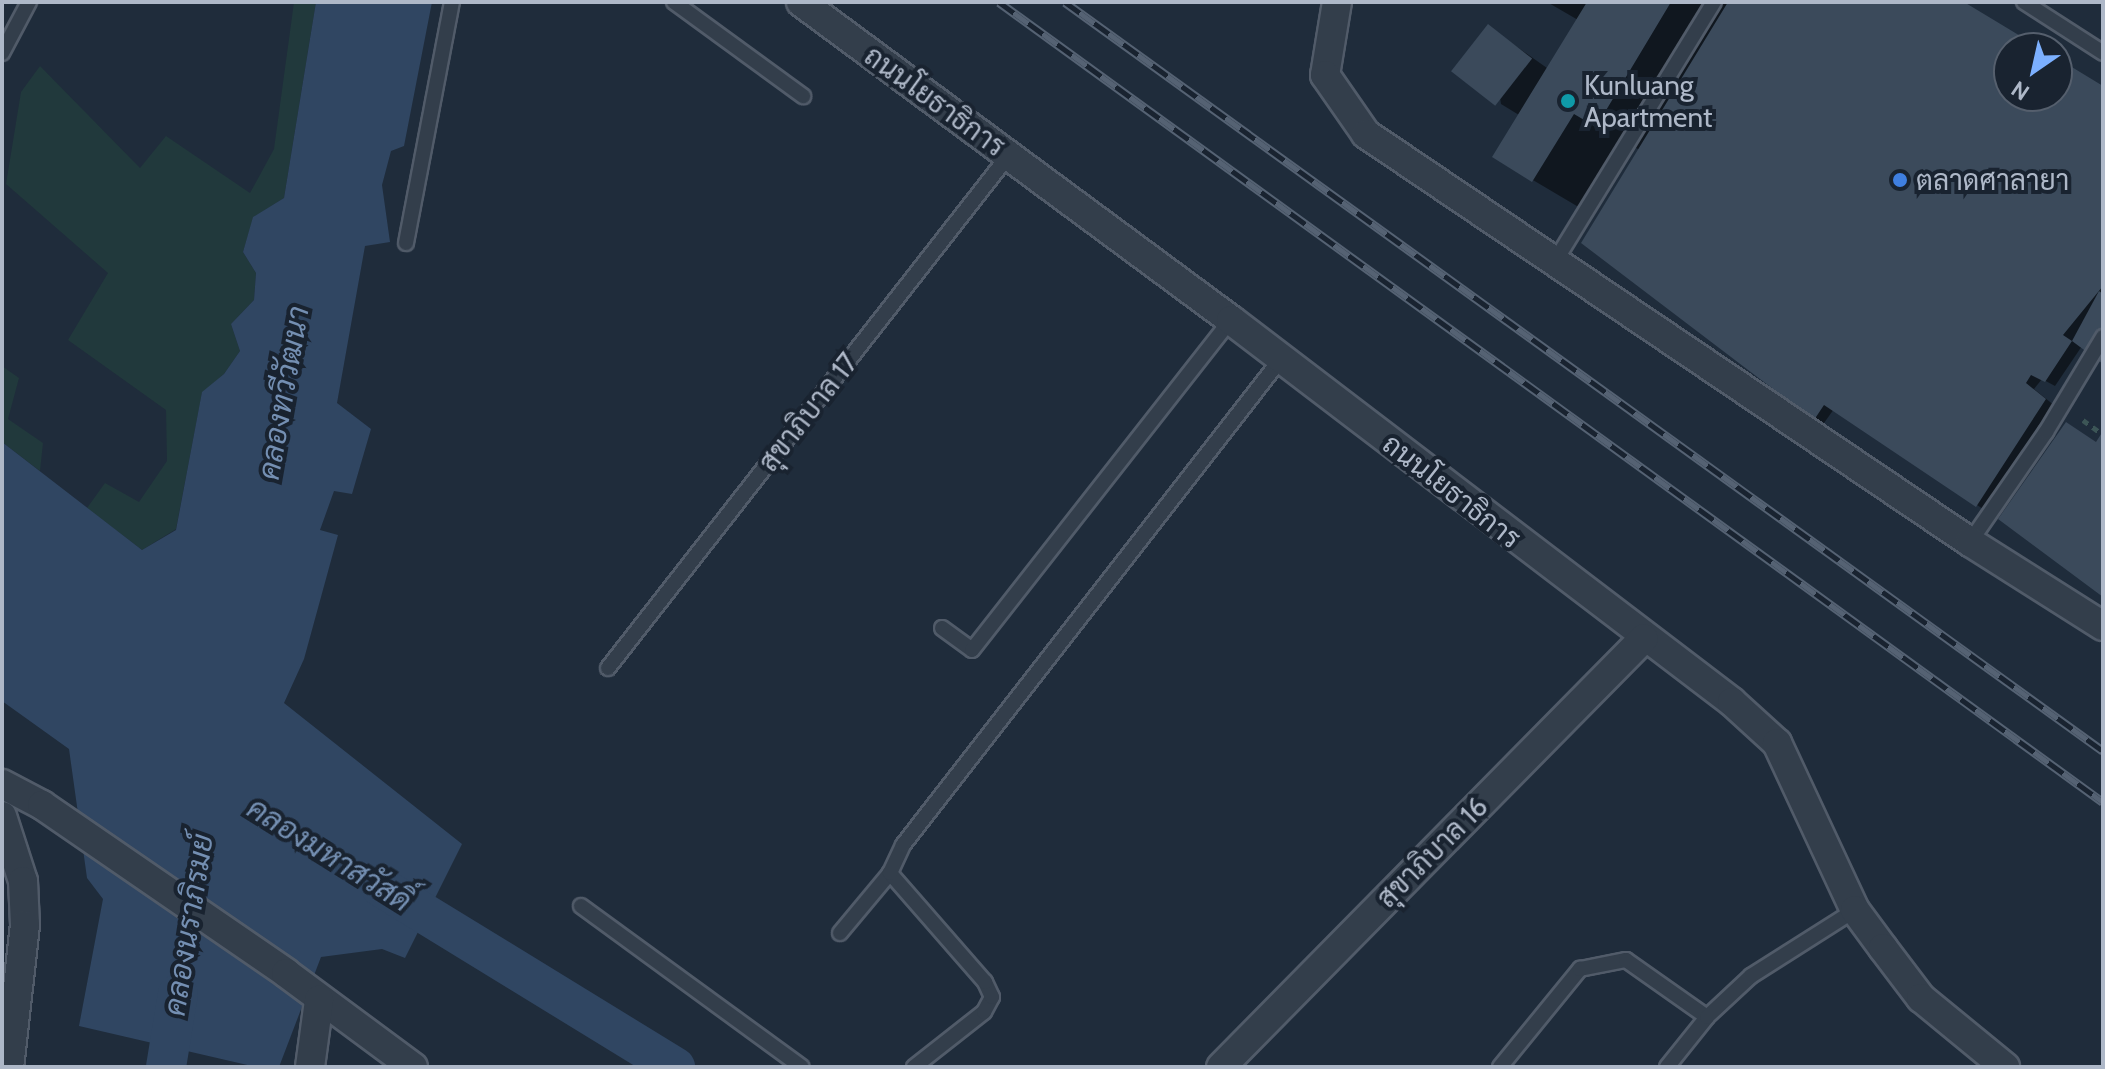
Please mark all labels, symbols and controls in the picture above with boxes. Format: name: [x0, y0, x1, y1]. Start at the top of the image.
north arrow: [1993, 32, 2073, 112]
street label: ถนนโยธาธิการ: [858, 39, 1012, 163]
place label: Kunluang Apartment: [1584, 68, 1712, 134]
text: N: [2006, 75, 2034, 106]
marker: Kunluang Apartment: [1559, 92, 1577, 110]
place label: ตลาดศาลายา: [1916, 163, 2069, 197]
marker: ตลาดศาลายา: [1891, 171, 1909, 189]
water label: คลองทวีวัฒนา: [251, 303, 317, 483]
street label: สุขาภิบาล 17: [751, 346, 865, 478]
street label: ถนนโยธาธิการ: [1376, 427, 1528, 555]
water label: คลองมหาสวัสดิ์: [240, 790, 418, 920]
street label: สุขาภิบาล 16: [1370, 790, 1494, 914]
water label: คลองนราภิรมย์: [157, 832, 221, 1018]

